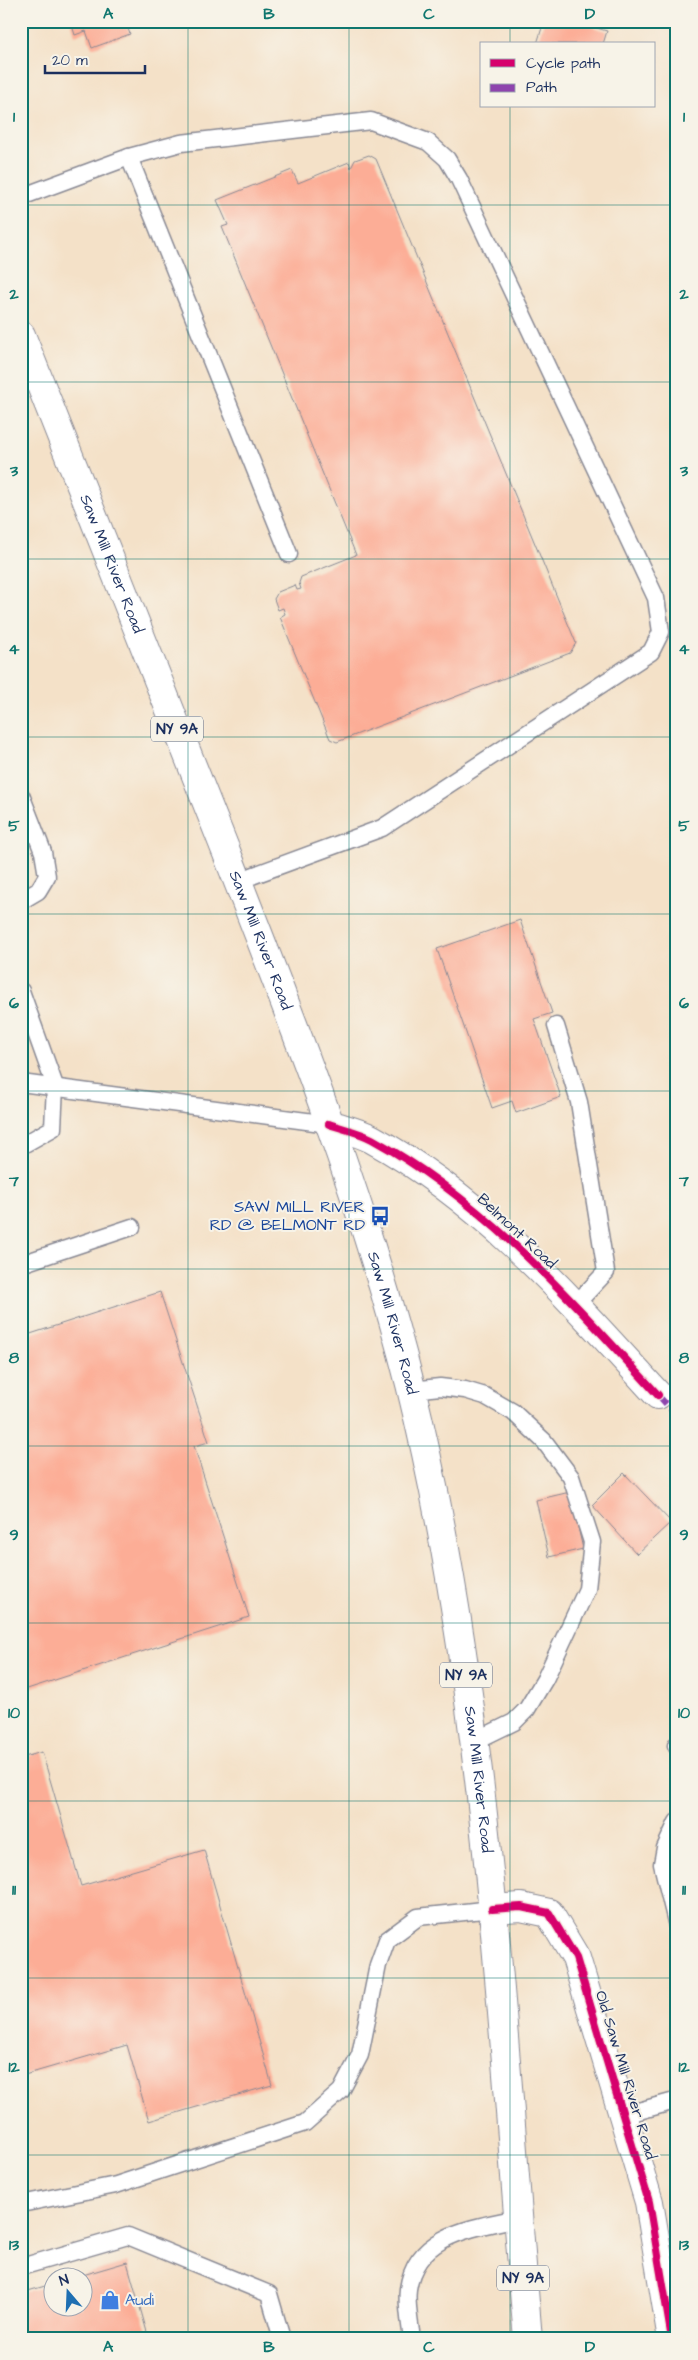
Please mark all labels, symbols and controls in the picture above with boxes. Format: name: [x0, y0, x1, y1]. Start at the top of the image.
text: A: [103, 3, 114, 25]
text: B: [263, 3, 275, 25]
text: C: [423, 3, 435, 25]
text: D: [585, 3, 596, 25]
scale bar: [45, 42, 145, 74]
legend: [480, 42, 656, 108]
text: 20 m: [52, 50, 88, 71]
text: Cycle path: [526, 53, 601, 75]
text: Path: [526, 77, 557, 98]
text: 1: [13, 106, 16, 128]
text: 1: [683, 106, 686, 128]
text: 2: [8, 283, 19, 305]
text: 2: [678, 283, 689, 305]
text: 3: [9, 460, 19, 482]
text: 3: [679, 460, 689, 482]
street label: Saw Mill River Road: [74, 491, 149, 636]
text: 4: [9, 638, 20, 660]
text: 4: [679, 638, 690, 660]
road number: NY 9A: [151, 716, 203, 742]
text: 5: [8, 815, 20, 837]
text: 5: [678, 815, 690, 837]
street label: Saw Mill River Road: [224, 867, 298, 1013]
text: 6: [9, 992, 19, 1014]
text: 6: [679, 992, 689, 1014]
text: 7: [8, 1170, 19, 1192]
text: 7: [678, 1170, 689, 1192]
street label: Belmont Road: [472, 1188, 562, 1274]
place label: SAW MILL RIVER RD @ BELMONT RD: [210, 1196, 365, 1236]
bus stop icon: SAW MILL RIVER RD @ BELMONT RD: [369, 1205, 391, 1227]
street label: Saw Mill River Road: [362, 1249, 423, 1397]
text: 8: [9, 1347, 20, 1369]
text: 8: [679, 1347, 690, 1369]
text: 9: [9, 1524, 19, 1546]
text: 9: [679, 1524, 689, 1546]
road number: NY 9A: [440, 1662, 492, 1688]
text: 10: [8, 1702, 20, 1724]
text: 10: [678, 1702, 690, 1724]
street label: Saw Mill River Road: [459, 1705, 498, 1854]
text: 11: [12, 1879, 17, 1901]
text: 11: [682, 1879, 687, 1901]
street label: Old Saw Mill River Road: [590, 1988, 662, 2162]
text: 12: [8, 2056, 20, 2078]
text: 12: [678, 2056, 690, 2078]
text: 13: [9, 2234, 20, 2256]
text: 13: [679, 2234, 690, 2256]
road number: NY 9A: [497, 2266, 549, 2290]
north arrow: [42, 2268, 92, 2318]
text: N: [57, 2270, 72, 2292]
shop icon: Audi: [99, 2289, 121, 2311]
place label: Audi: [125, 2289, 155, 2311]
text: A: [103, 2336, 114, 2358]
text: B: [263, 2336, 275, 2358]
text: C: [423, 2336, 435, 2358]
text: D: [585, 2336, 596, 2358]

